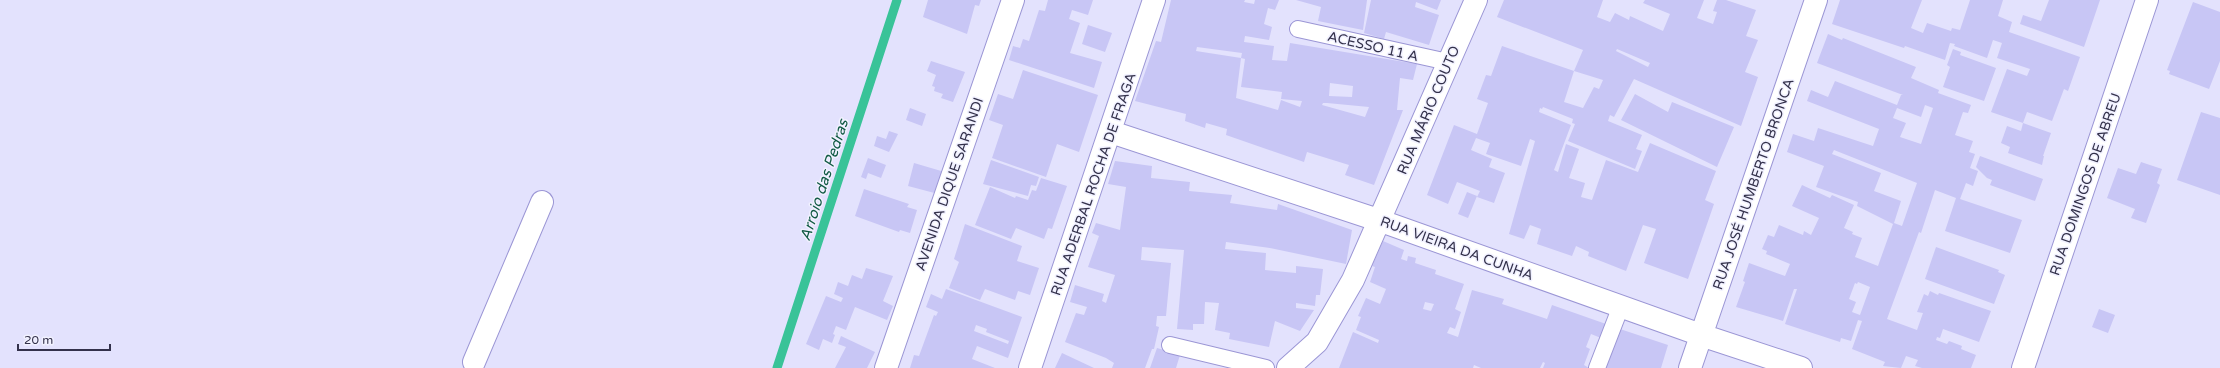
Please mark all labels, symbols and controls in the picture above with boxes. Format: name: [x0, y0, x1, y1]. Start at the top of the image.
street label: ACESSO 11 A: [1326, 28, 1420, 65]
street label: RUA MÁRIO COUTO: [1394, 43, 1463, 177]
street label: RUA ADERBAL ROCHA DE FRAGA: [1047, 70, 1140, 298]
street label: RUA JOSÉ HUMBERTO BRONCA: [1709, 76, 1798, 292]
street label: RUA DOMINGOS DE ABREU: [2046, 91, 2125, 278]
street label: AVENIDA DIQUE SARANDI: [912, 95, 987, 273]
water label: Arroio das Pedras: [796, 115, 853, 243]
street label: RUA VIEIRA DA CUNHA: [1378, 213, 1536, 284]
scale bar: [18, 326, 110, 352]
text: 20 m: [24, 333, 53, 347]

